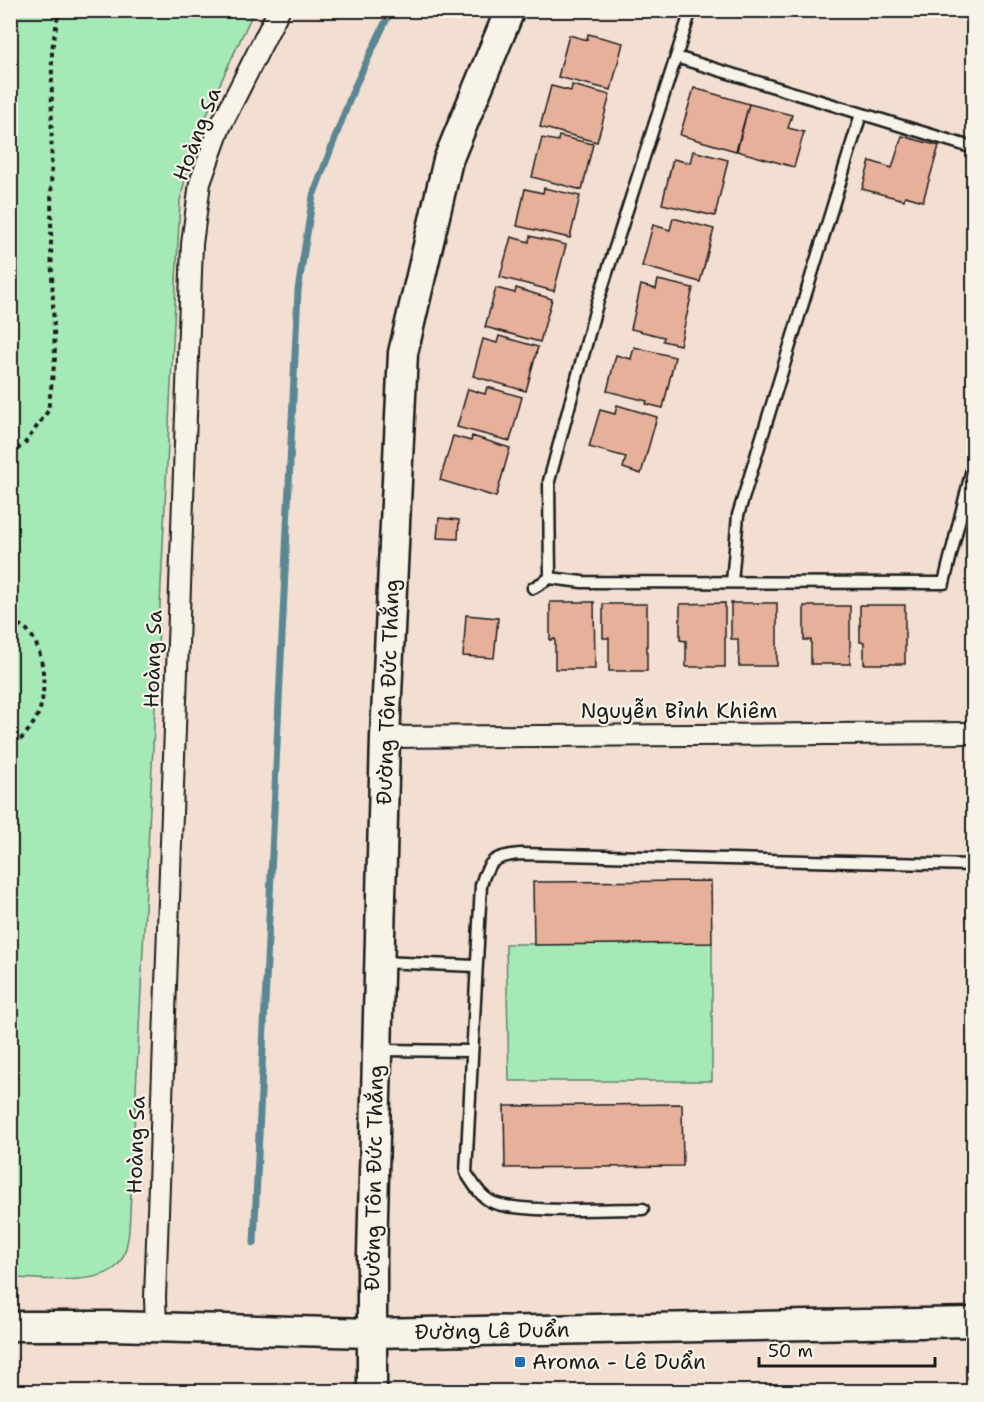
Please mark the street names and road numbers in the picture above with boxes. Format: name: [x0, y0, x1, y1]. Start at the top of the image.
street label: Hoàng Sa: [166, 83, 228, 185]
street label: Đường Tôn Đức Thắng: [370, 579, 406, 805]
street label: Hoàng Sa: [137, 610, 169, 708]
street label: Nguyễn Bỉnh Khiêm: [581, 697, 777, 725]
street label: Đường Tôn Đức Thắng: [358, 1065, 390, 1291]
street label: Hoàng Sa: [120, 1096, 152, 1194]
street label: Đường Lê Duẩn: [414, 1316, 570, 1346]

